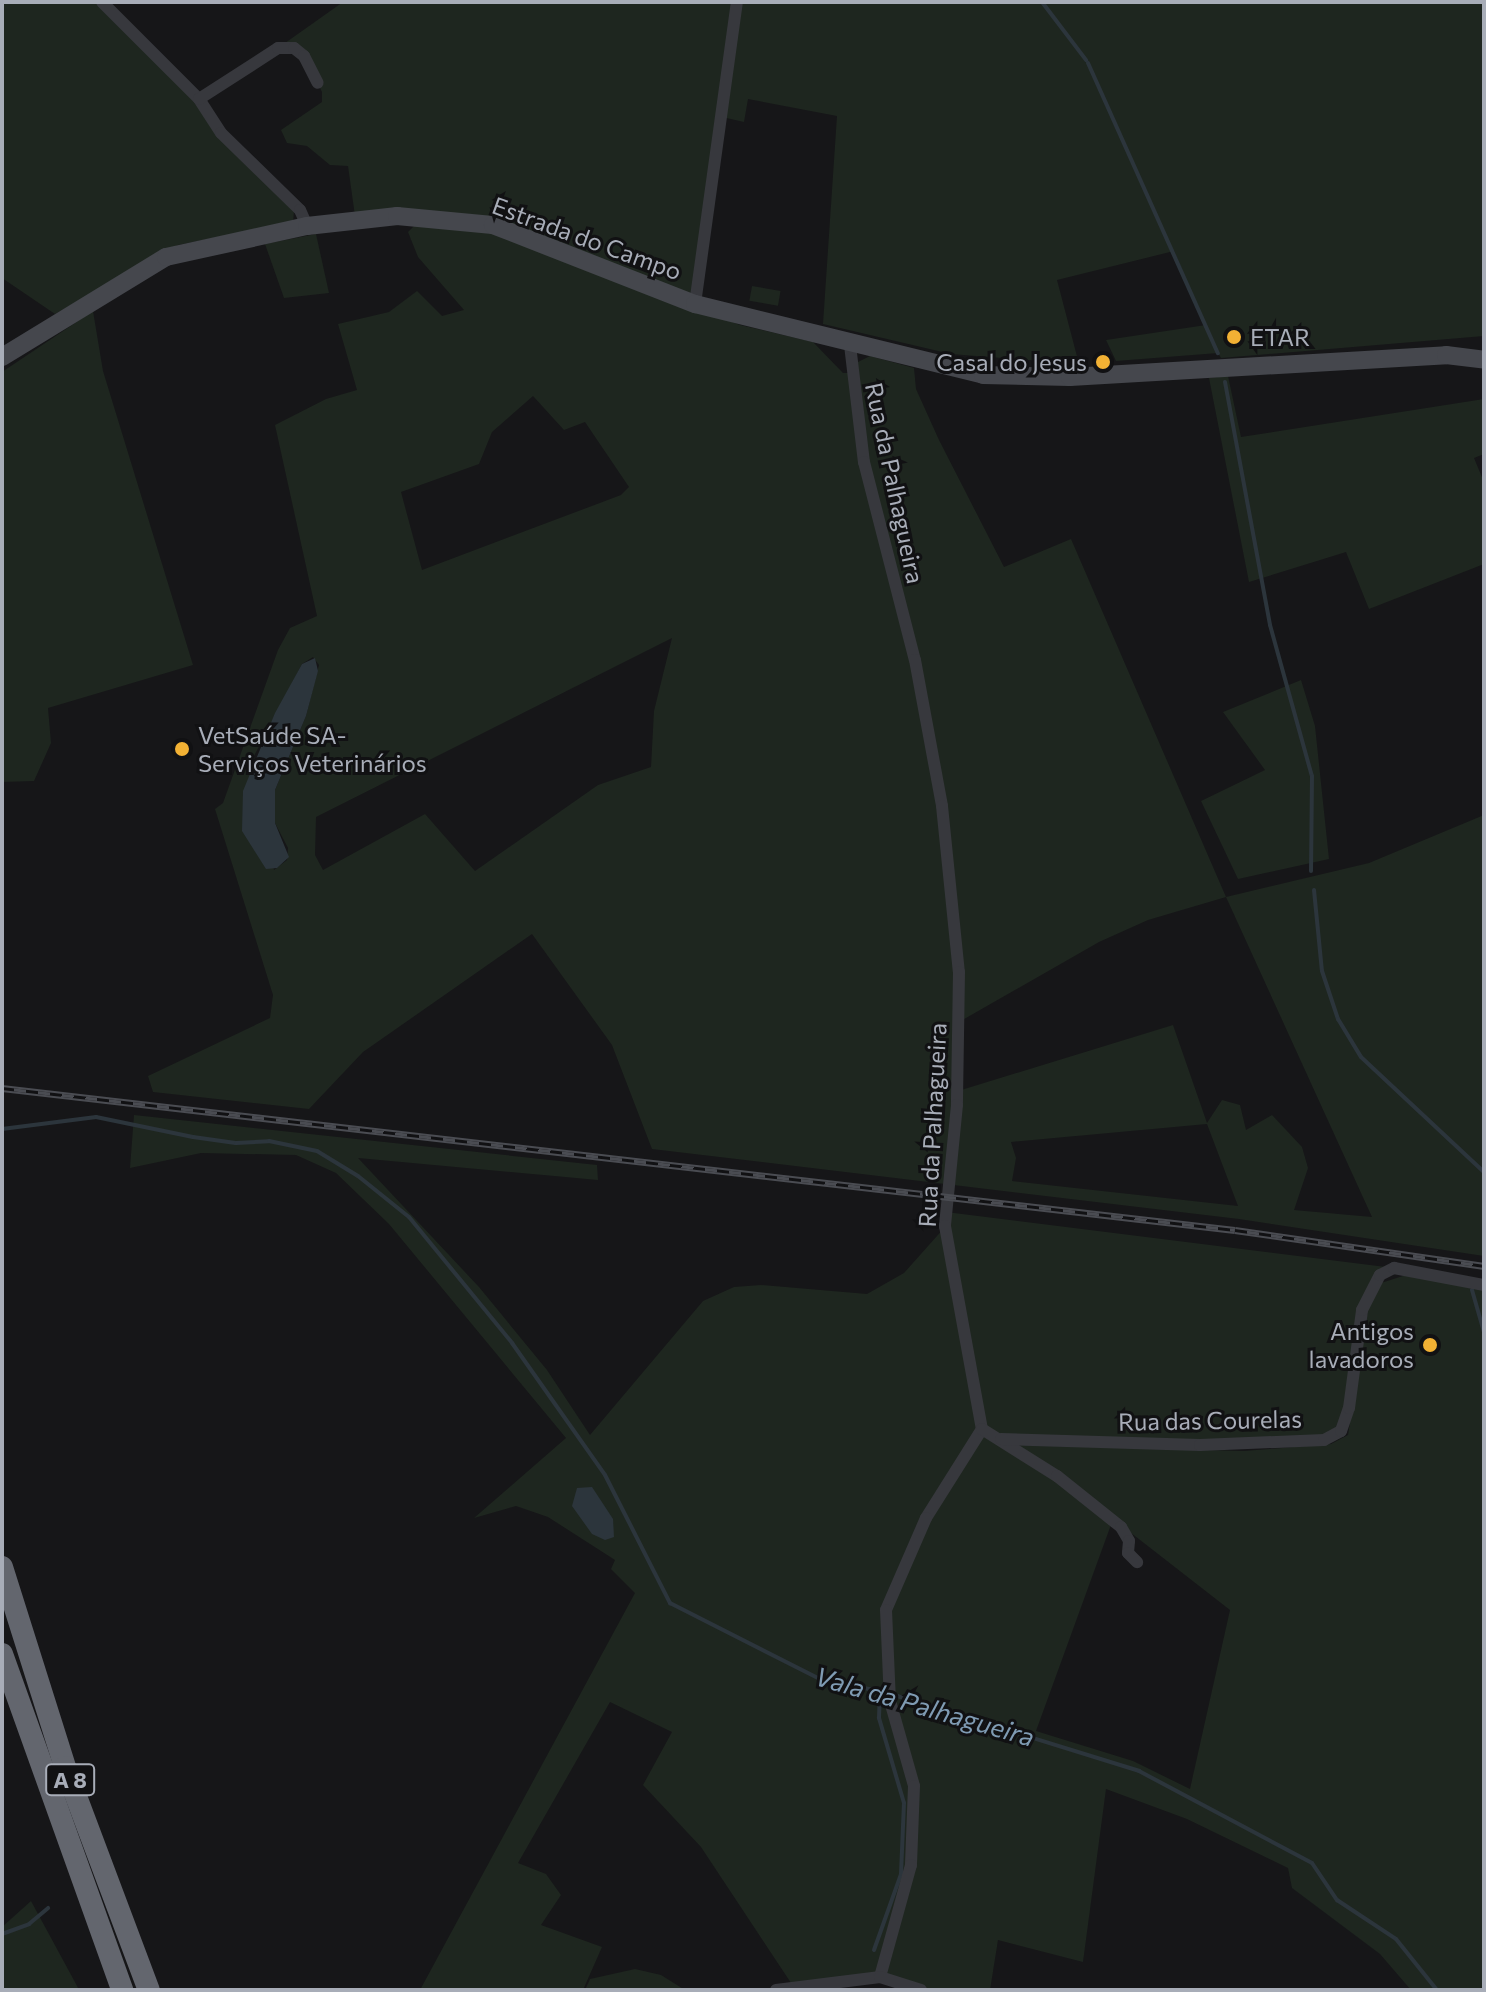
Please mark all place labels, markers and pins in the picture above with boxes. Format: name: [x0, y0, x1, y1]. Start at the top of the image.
place label: ETAR: [1250, 323, 1310, 351]
marker: ETAR: [1225, 328, 1243, 346]
place label: Casal do Jesus: [936, 348, 1087, 376]
marker: Casal do Jesus: [1094, 353, 1112, 371]
place label: VetSaúde SA- Serviços Veterinários: [198, 721, 427, 777]
marker: VetSaúde SA- Serviços Veterinários: [173, 740, 191, 758]
place label: Antigos lavadoros: [1309, 1317, 1414, 1373]
marker: Antigos lavadoros: [1421, 1336, 1439, 1354]

